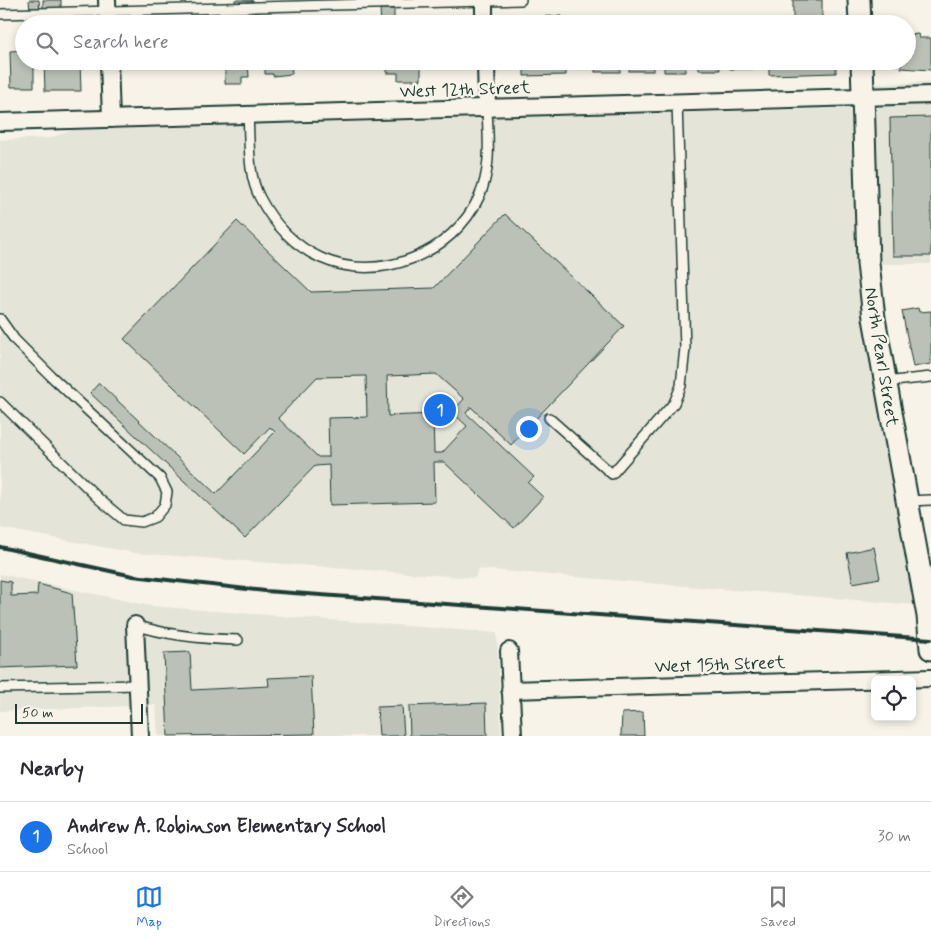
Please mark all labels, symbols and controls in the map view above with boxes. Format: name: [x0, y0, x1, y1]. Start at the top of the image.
search box: [15, 15, 916, 70]
icon: search: [33, 29, 61, 57]
text: Search here: [73, 30, 169, 55]
street label: West 12th Street: [399, 76, 531, 104]
street label: North Pearl Street: [858, 286, 904, 429]
pin: 1: [424, 391, 456, 429]
your location: [516, 416, 542, 442]
street label: West 15th Street: [654, 651, 786, 679]
map controls: [871, 676, 916, 721]
button: locate: [871, 676, 916, 721]
scale bar: [15, 701, 142, 724]
text: 50 m: [22, 704, 53, 722]
text: Nearby: [20, 755, 84, 783]
text: Andrew A. Robinson Elementary School: [67, 814, 386, 839]
text: 1: [32, 826, 40, 847]
text: 30 m: [878, 826, 911, 847]
text: School: [67, 839, 108, 860]
tab: Map: [135, 883, 163, 931]
tab: Directions: [433, 883, 491, 931]
tab: Saved: [761, 883, 796, 931]

